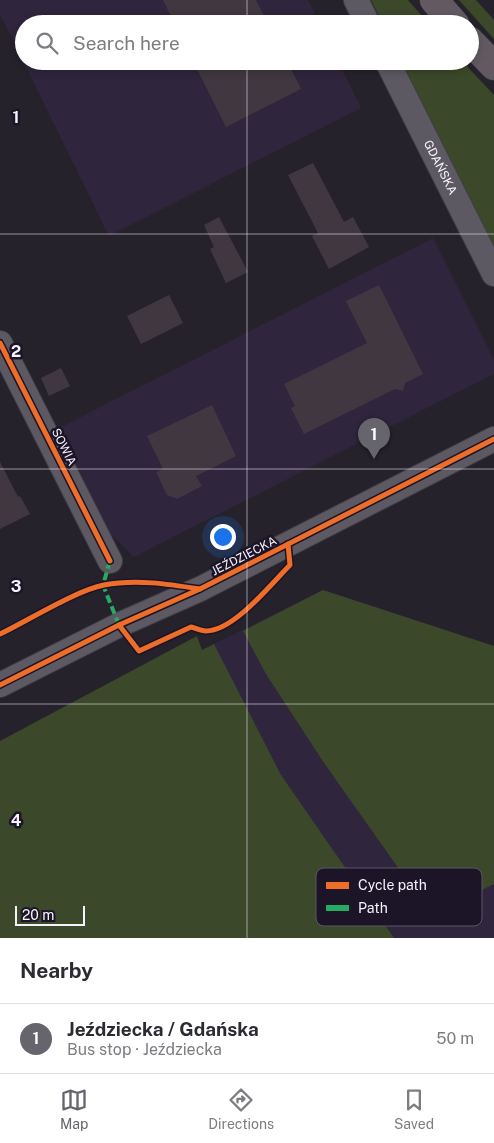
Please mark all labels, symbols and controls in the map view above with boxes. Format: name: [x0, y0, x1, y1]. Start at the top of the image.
search box: [15, 15, 479, 70]
icon: search: [33, 29, 61, 57]
text: Search here: [73, 32, 180, 54]
text: 1: [13, 108, 19, 127]
street label: GDAŃSKA: [421, 138, 460, 197]
text: 2: [11, 342, 21, 361]
pin: 1: [358, 418, 390, 459]
street label: SOWIA: [49, 426, 80, 468]
your location: [210, 524, 236, 550]
street label: JEŹDZIECKA: [209, 533, 279, 578]
text: 3: [11, 577, 21, 596]
text: 4: [11, 811, 22, 830]
legend: [316, 868, 482, 926]
text: Cycle path: [358, 877, 427, 893]
text: Path: [358, 900, 388, 916]
scale bar: [15, 903, 85, 926]
text: 20 m: [22, 907, 54, 923]
text: Nearby: [20, 958, 93, 983]
text: Jeździecka / Gdańska: [67, 1018, 259, 1040]
text: 1: [33, 1029, 39, 1048]
text: 50 m: [436, 1029, 474, 1048]
text: Bus stop · Jeździecka: [67, 1040, 222, 1059]
tab: Map: [60, 1086, 88, 1132]
tab: Directions: [208, 1086, 274, 1132]
tab: Saved: [394, 1086, 434, 1132]

